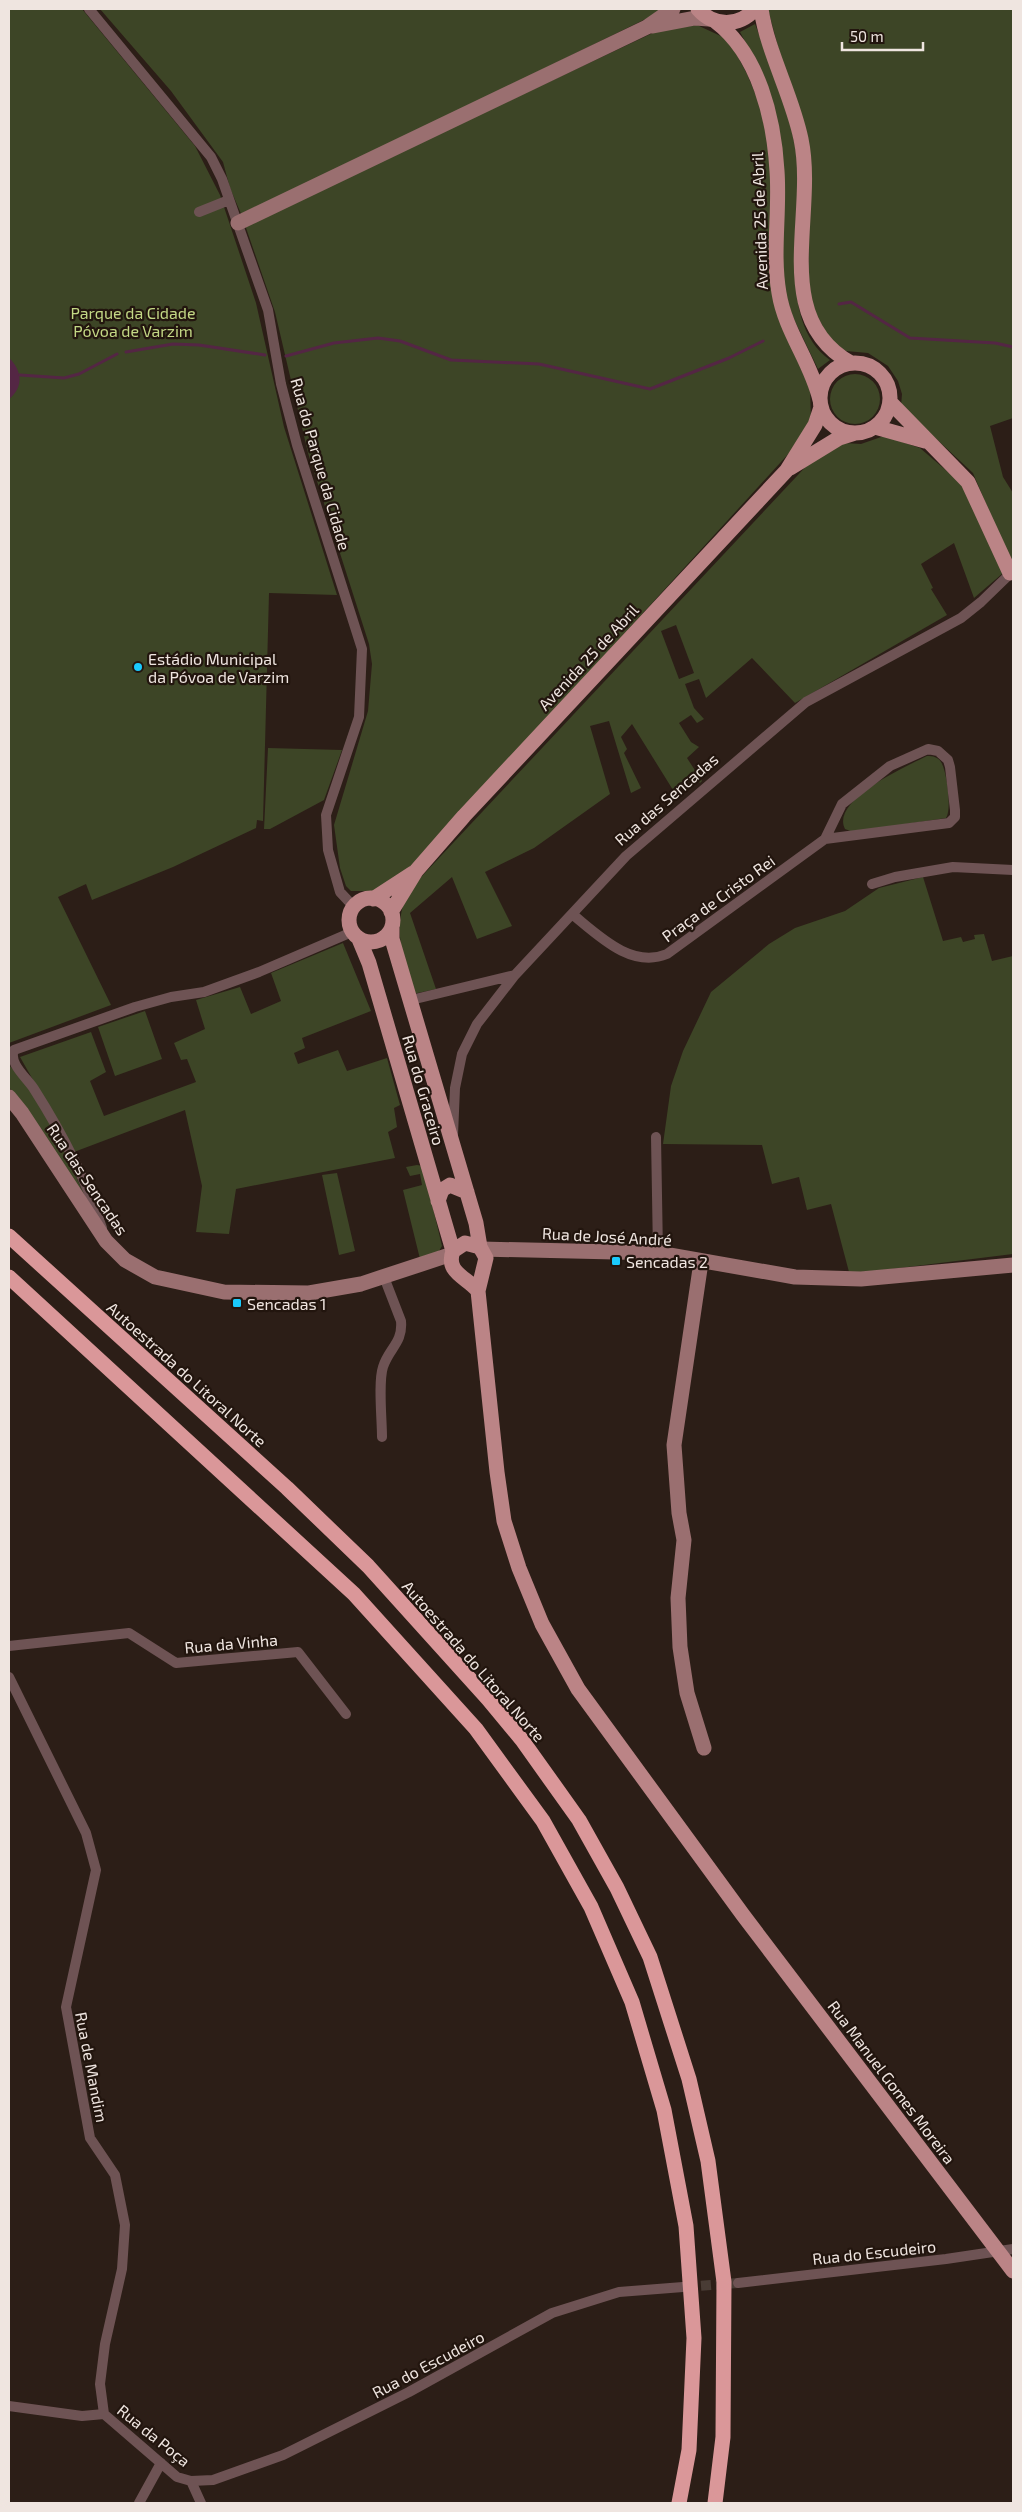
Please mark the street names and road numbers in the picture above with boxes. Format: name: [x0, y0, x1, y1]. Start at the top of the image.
street label: Avenida 25 de Abril: [747, 152, 771, 290]
street label: Rua do Parque da Cidade: [287, 376, 355, 552]
street label: Avenida 25 de Abril: [534, 600, 642, 714]
street label: Rua das Sencadas: [610, 749, 722, 849]
street label: Praça de Cristo Rei: [658, 851, 779, 946]
street label: Rua do Graceiro: [399, 1033, 449, 1147]
street label: Rua das Sencadas: [44, 1120, 132, 1238]
street label: Rua de José André: [542, 1223, 672, 1249]
street label: Autoestrada do Litoral Norte: [104, 1297, 270, 1451]
street label: Autoestrada do Litoral Norte: [399, 1576, 549, 1746]
street label: Rua da Vinha: [184, 1629, 278, 1657]
street label: Rua Manuel Gomes Moreira: [824, 1997, 960, 2167]
street label: Rua de Mandim: [72, 2010, 112, 2124]
street label: Rua do Escudeiro: [811, 2236, 937, 2268]
street label: Rua do Escudeiro: [369, 2326, 487, 2402]
street label: Rua da Poça: [113, 2400, 194, 2471]

